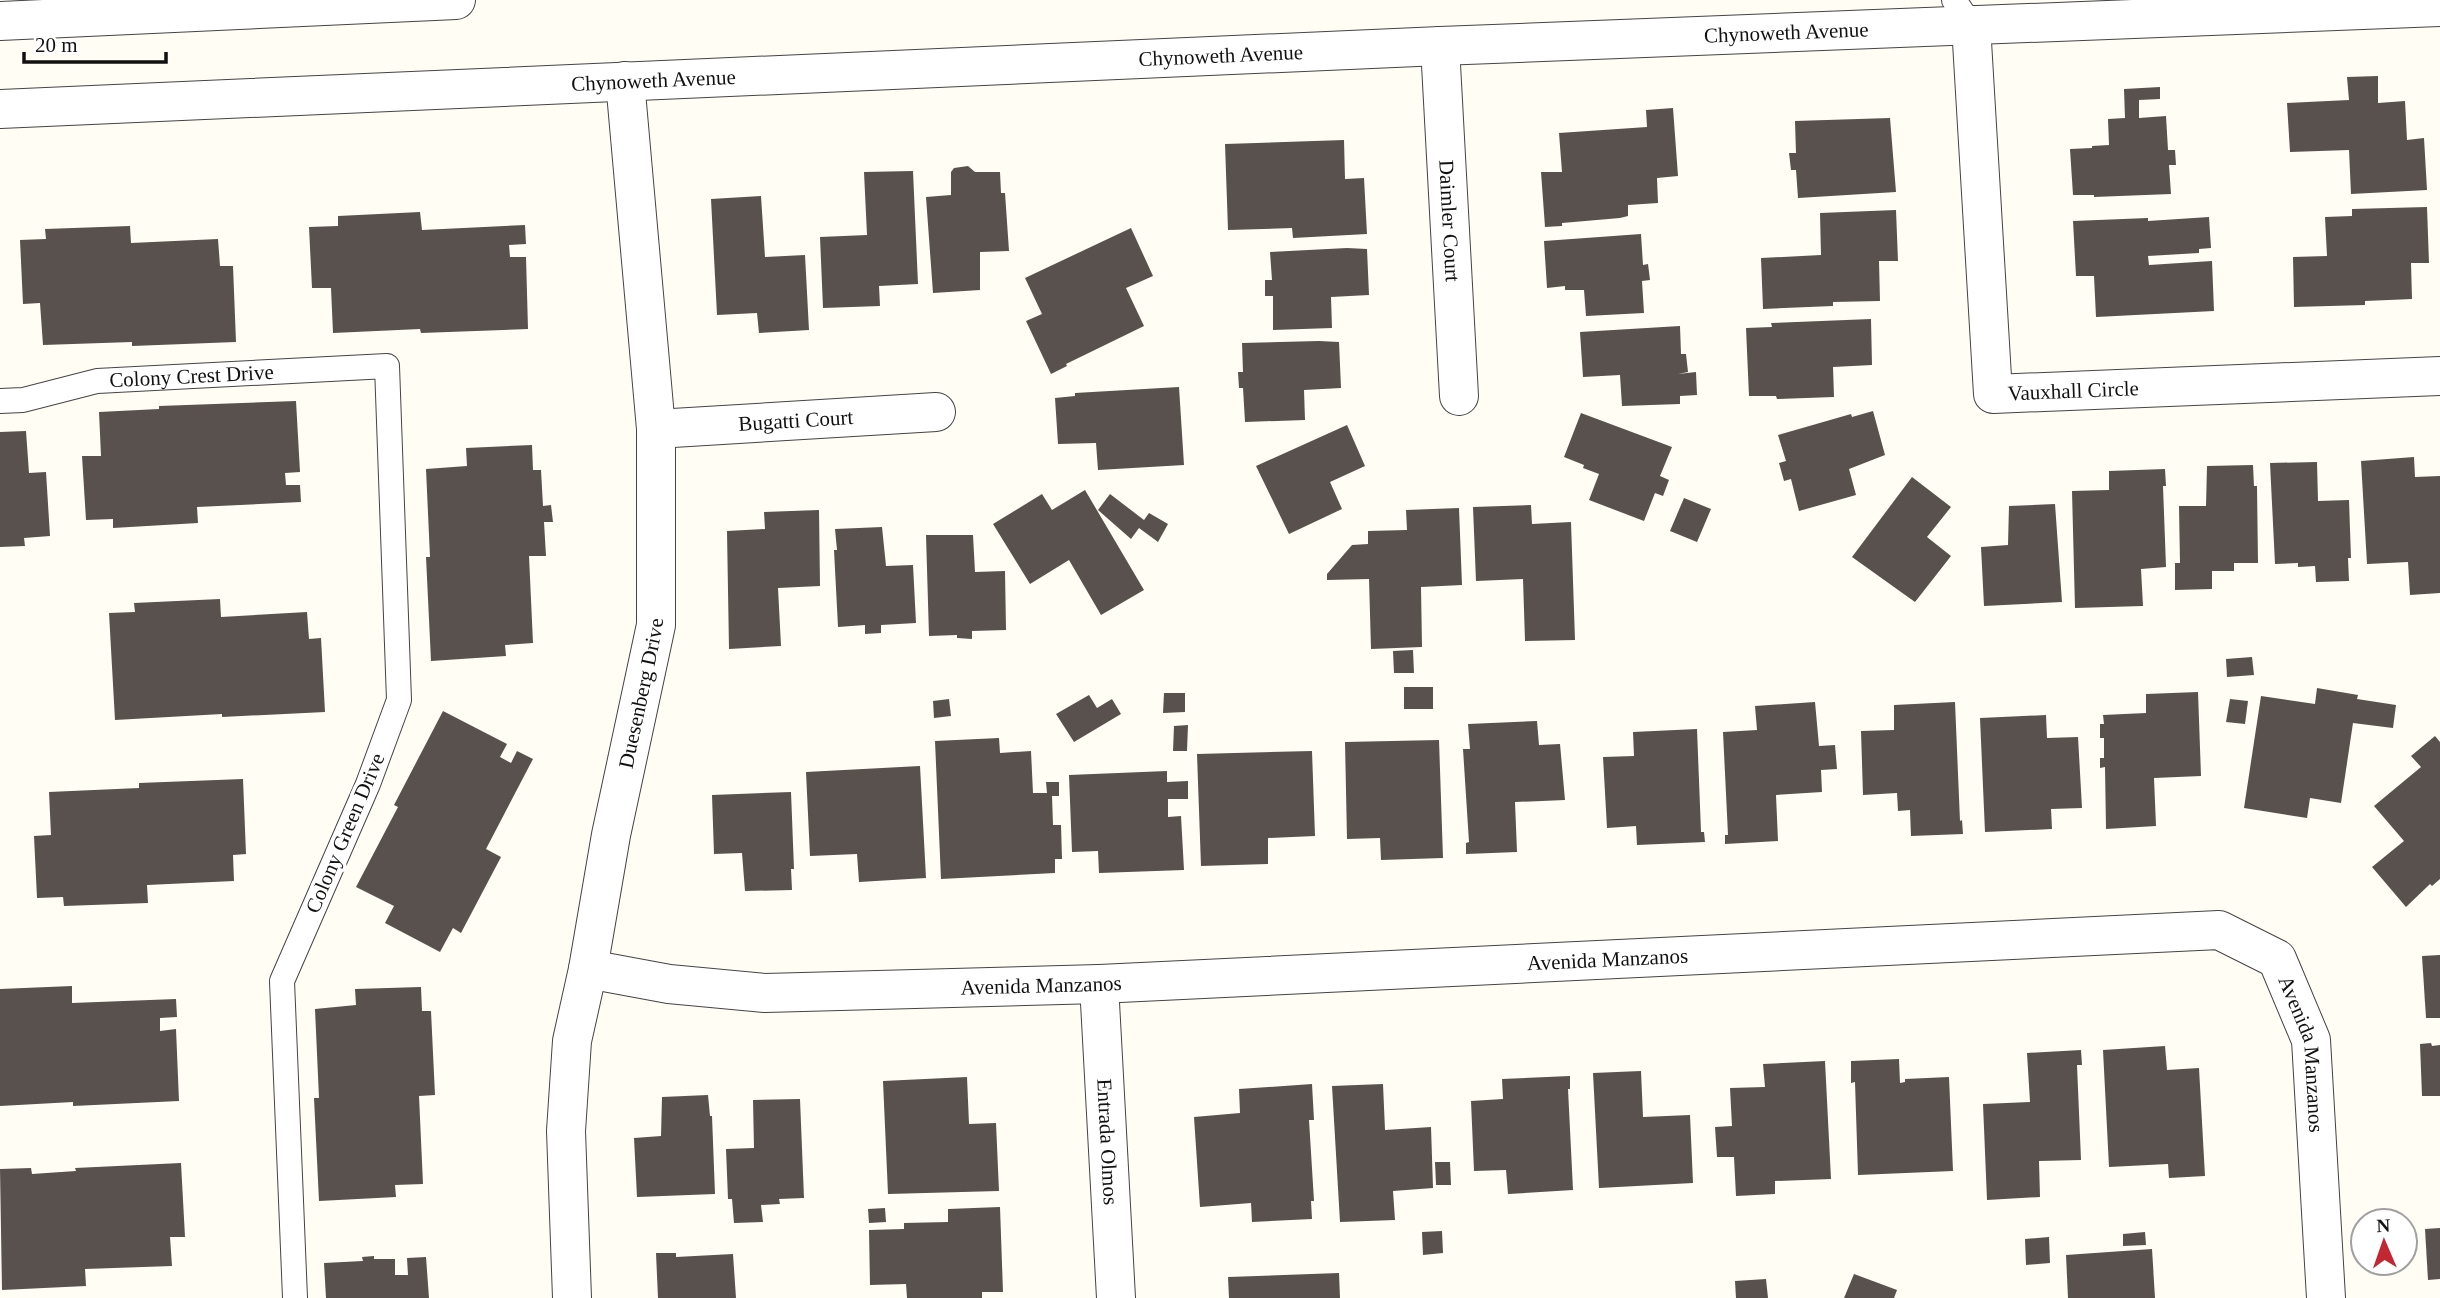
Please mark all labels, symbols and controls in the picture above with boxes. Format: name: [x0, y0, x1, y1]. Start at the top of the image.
street label: Chynoweth Avenue: [1704, 17, 1869, 48]
scale bar: [24, 21, 166, 65]
text: 20 m: [35, 33, 78, 57]
street label: Chynoweth Avenue: [1138, 40, 1304, 71]
street label: Chynoweth Avenue: [571, 65, 736, 96]
street label: Daimler Court: [1434, 159, 1465, 282]
street label: Colony Crest Drive: [109, 360, 274, 392]
street label: Vauxhall Circle: [2007, 376, 2139, 405]
street label: Bugatti Court: [738, 405, 854, 436]
street label: Duesenberg Drive: [614, 618, 668, 771]
street label: Colony Green Drive: [300, 749, 390, 917]
street label: Avenida Manzanos: [1526, 944, 1689, 975]
street label: Avenida Manzanos: [960, 971, 1122, 1000]
street label: Avenida Manzanos: [2273, 972, 2328, 1133]
street label: Entrada Olmos: [1092, 1078, 1123, 1206]
north arrow: [2349, 1207, 2419, 1277]
text: N: [2376, 1215, 2391, 1236]

